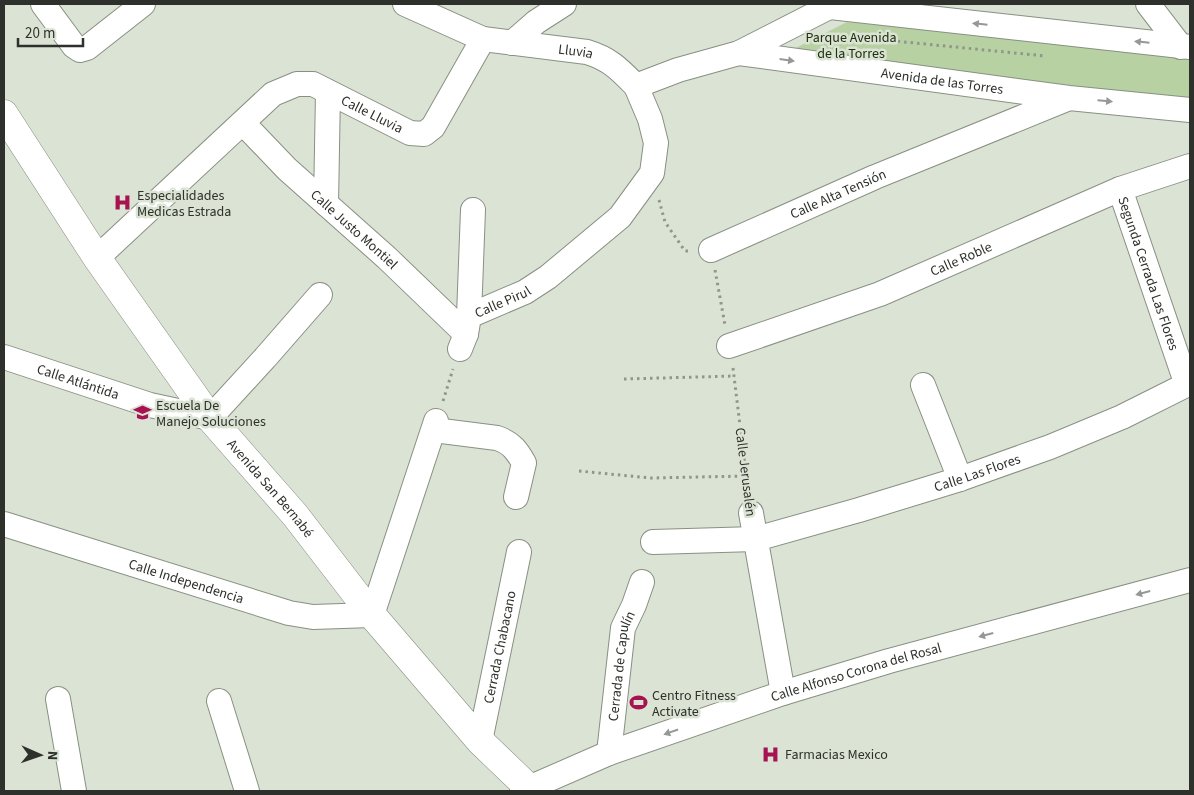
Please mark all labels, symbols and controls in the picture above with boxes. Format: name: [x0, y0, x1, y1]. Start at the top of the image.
scale bar: [18, 15, 82, 47]
one-way arrow: [972, 20, 988, 28]
text: 20 m: [25, 23, 55, 44]
park label: Parque Avenida de la Torres: [805, 28, 897, 64]
one-way arrow: [1133, 38, 1149, 46]
street label: Lluvia: [557, 39, 596, 64]
one-way arrow: [780, 56, 796, 64]
street label: Avenida de las Torres: [880, 63, 1004, 100]
street label: Calle Lluvia: [337, 91, 406, 139]
one-way arrow: [1097, 98, 1113, 106]
street label: Calle Alta Tensión: [787, 164, 889, 225]
street label: Calle Justo Montiel: [306, 185, 402, 275]
place label: Especialidades Medicas Estrada: [137, 186, 231, 222]
hospital icon: Especialidades Medicas Estrada: [113, 193, 133, 213]
street label: Segunda Cerrada Las Flores: [1112, 194, 1183, 353]
street label: Calle Roble: [927, 237, 995, 282]
street label: Calle Pirul: [472, 281, 536, 323]
street label: Calle Atlántida: [34, 359, 122, 405]
place label: Escuela De Manejo Soluciones: [156, 396, 266, 432]
school or university icon: Escuela De Manejo Soluciones: [132, 403, 152, 423]
street label: Calle Jerusalén: [730, 427, 760, 518]
street label: Avenida San Bernabé: [222, 435, 318, 542]
street label: Calle Las Flores: [932, 449, 1024, 497]
street label: Calle Independencia: [126, 554, 246, 609]
street label: Cerrada Chabacano: [479, 589, 522, 705]
one-way arrow: [1136, 589, 1151, 597]
street label: Cerrada de Capulín: [604, 608, 641, 722]
one-way arrow: [979, 631, 994, 639]
street label: Calle Alfonso Corona del Rosal: [768, 638, 944, 707]
place label: Centro Fitness Activate: [652, 686, 736, 722]
sports icon: Centro Fitness Activate: [628, 693, 648, 713]
one-way arrow: [663, 728, 678, 736]
north arrow: [15, 730, 65, 780]
hospital icon: Farmacias Mexico: [761, 744, 781, 764]
place label: Farmacias Mexico: [785, 745, 888, 765]
text: N: [42, 750, 62, 760]

